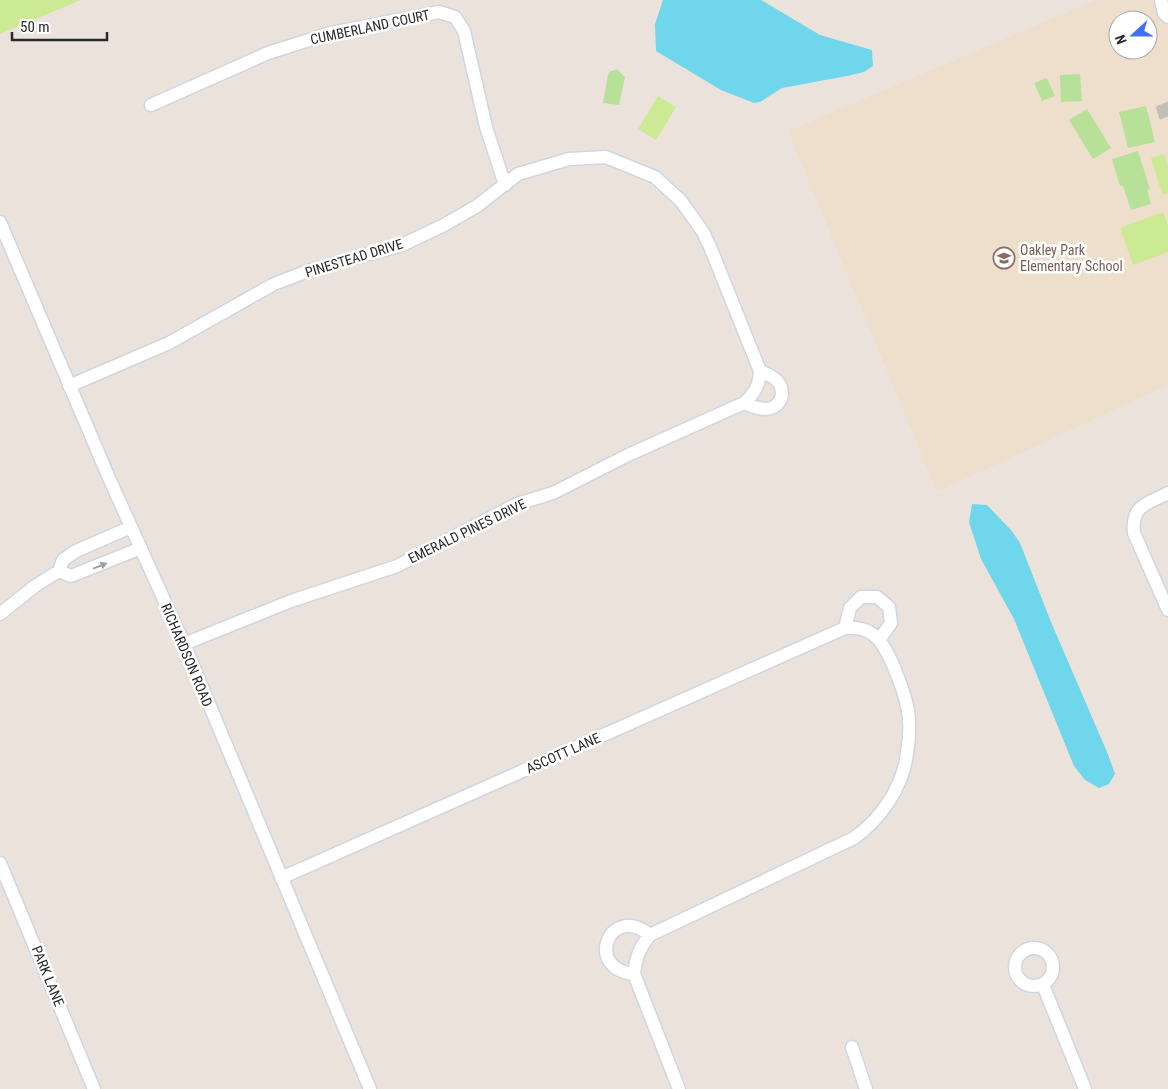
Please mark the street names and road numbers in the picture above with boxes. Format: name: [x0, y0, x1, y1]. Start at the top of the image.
street label: CUMBERLAND COURT: [309, 7, 431, 47]
street label: PINESTEAD DRIVE: [303, 236, 405, 280]
street label: EMERALD PINES DRIVE: [406, 496, 528, 566]
street label: RICHARDSON ROAD: [158, 601, 216, 709]
street label: ASCOTT LANE: [523, 729, 603, 777]
street label: PARK LANE: [29, 943, 67, 1009]

